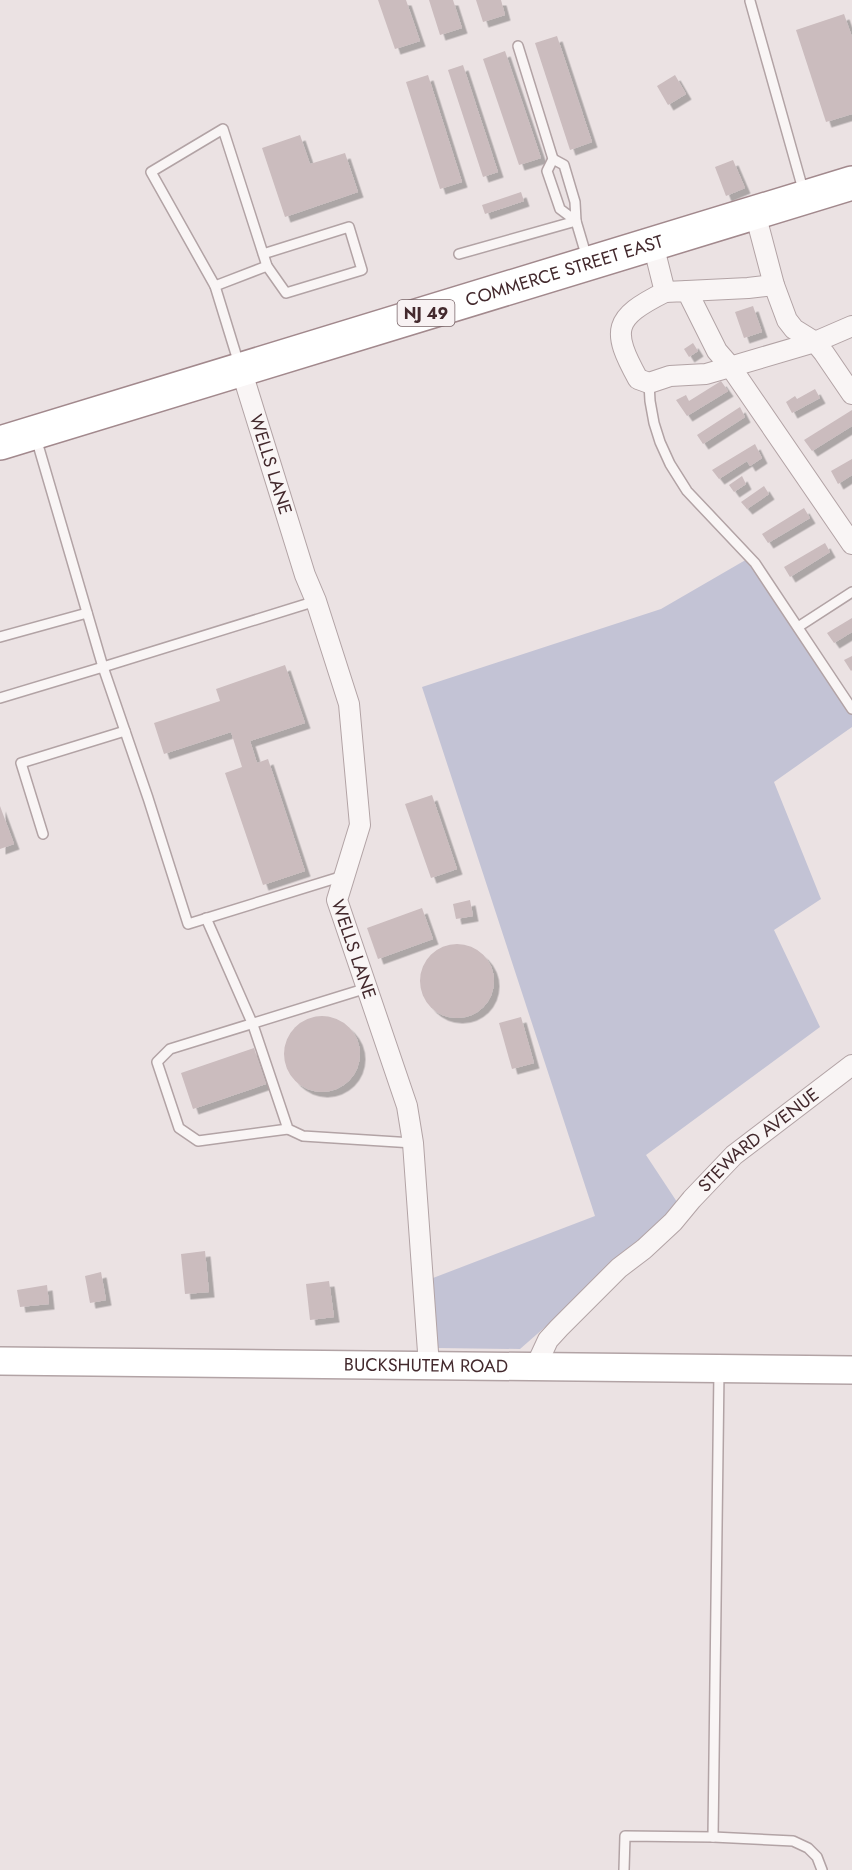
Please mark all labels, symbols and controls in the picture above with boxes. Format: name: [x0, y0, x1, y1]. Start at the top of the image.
street label: COMMERCE STREET EAST: [462, 228, 667, 313]
road number: NJ 49: [398, 300, 454, 326]
street label: WELLS LANE: [243, 411, 298, 518]
street label: WELLS LANE: [325, 896, 383, 1002]
street label: STEWARD AVENUE: [692, 1082, 824, 1198]
street label: BUCKSHUTEM ROAD: [344, 1352, 508, 1379]

